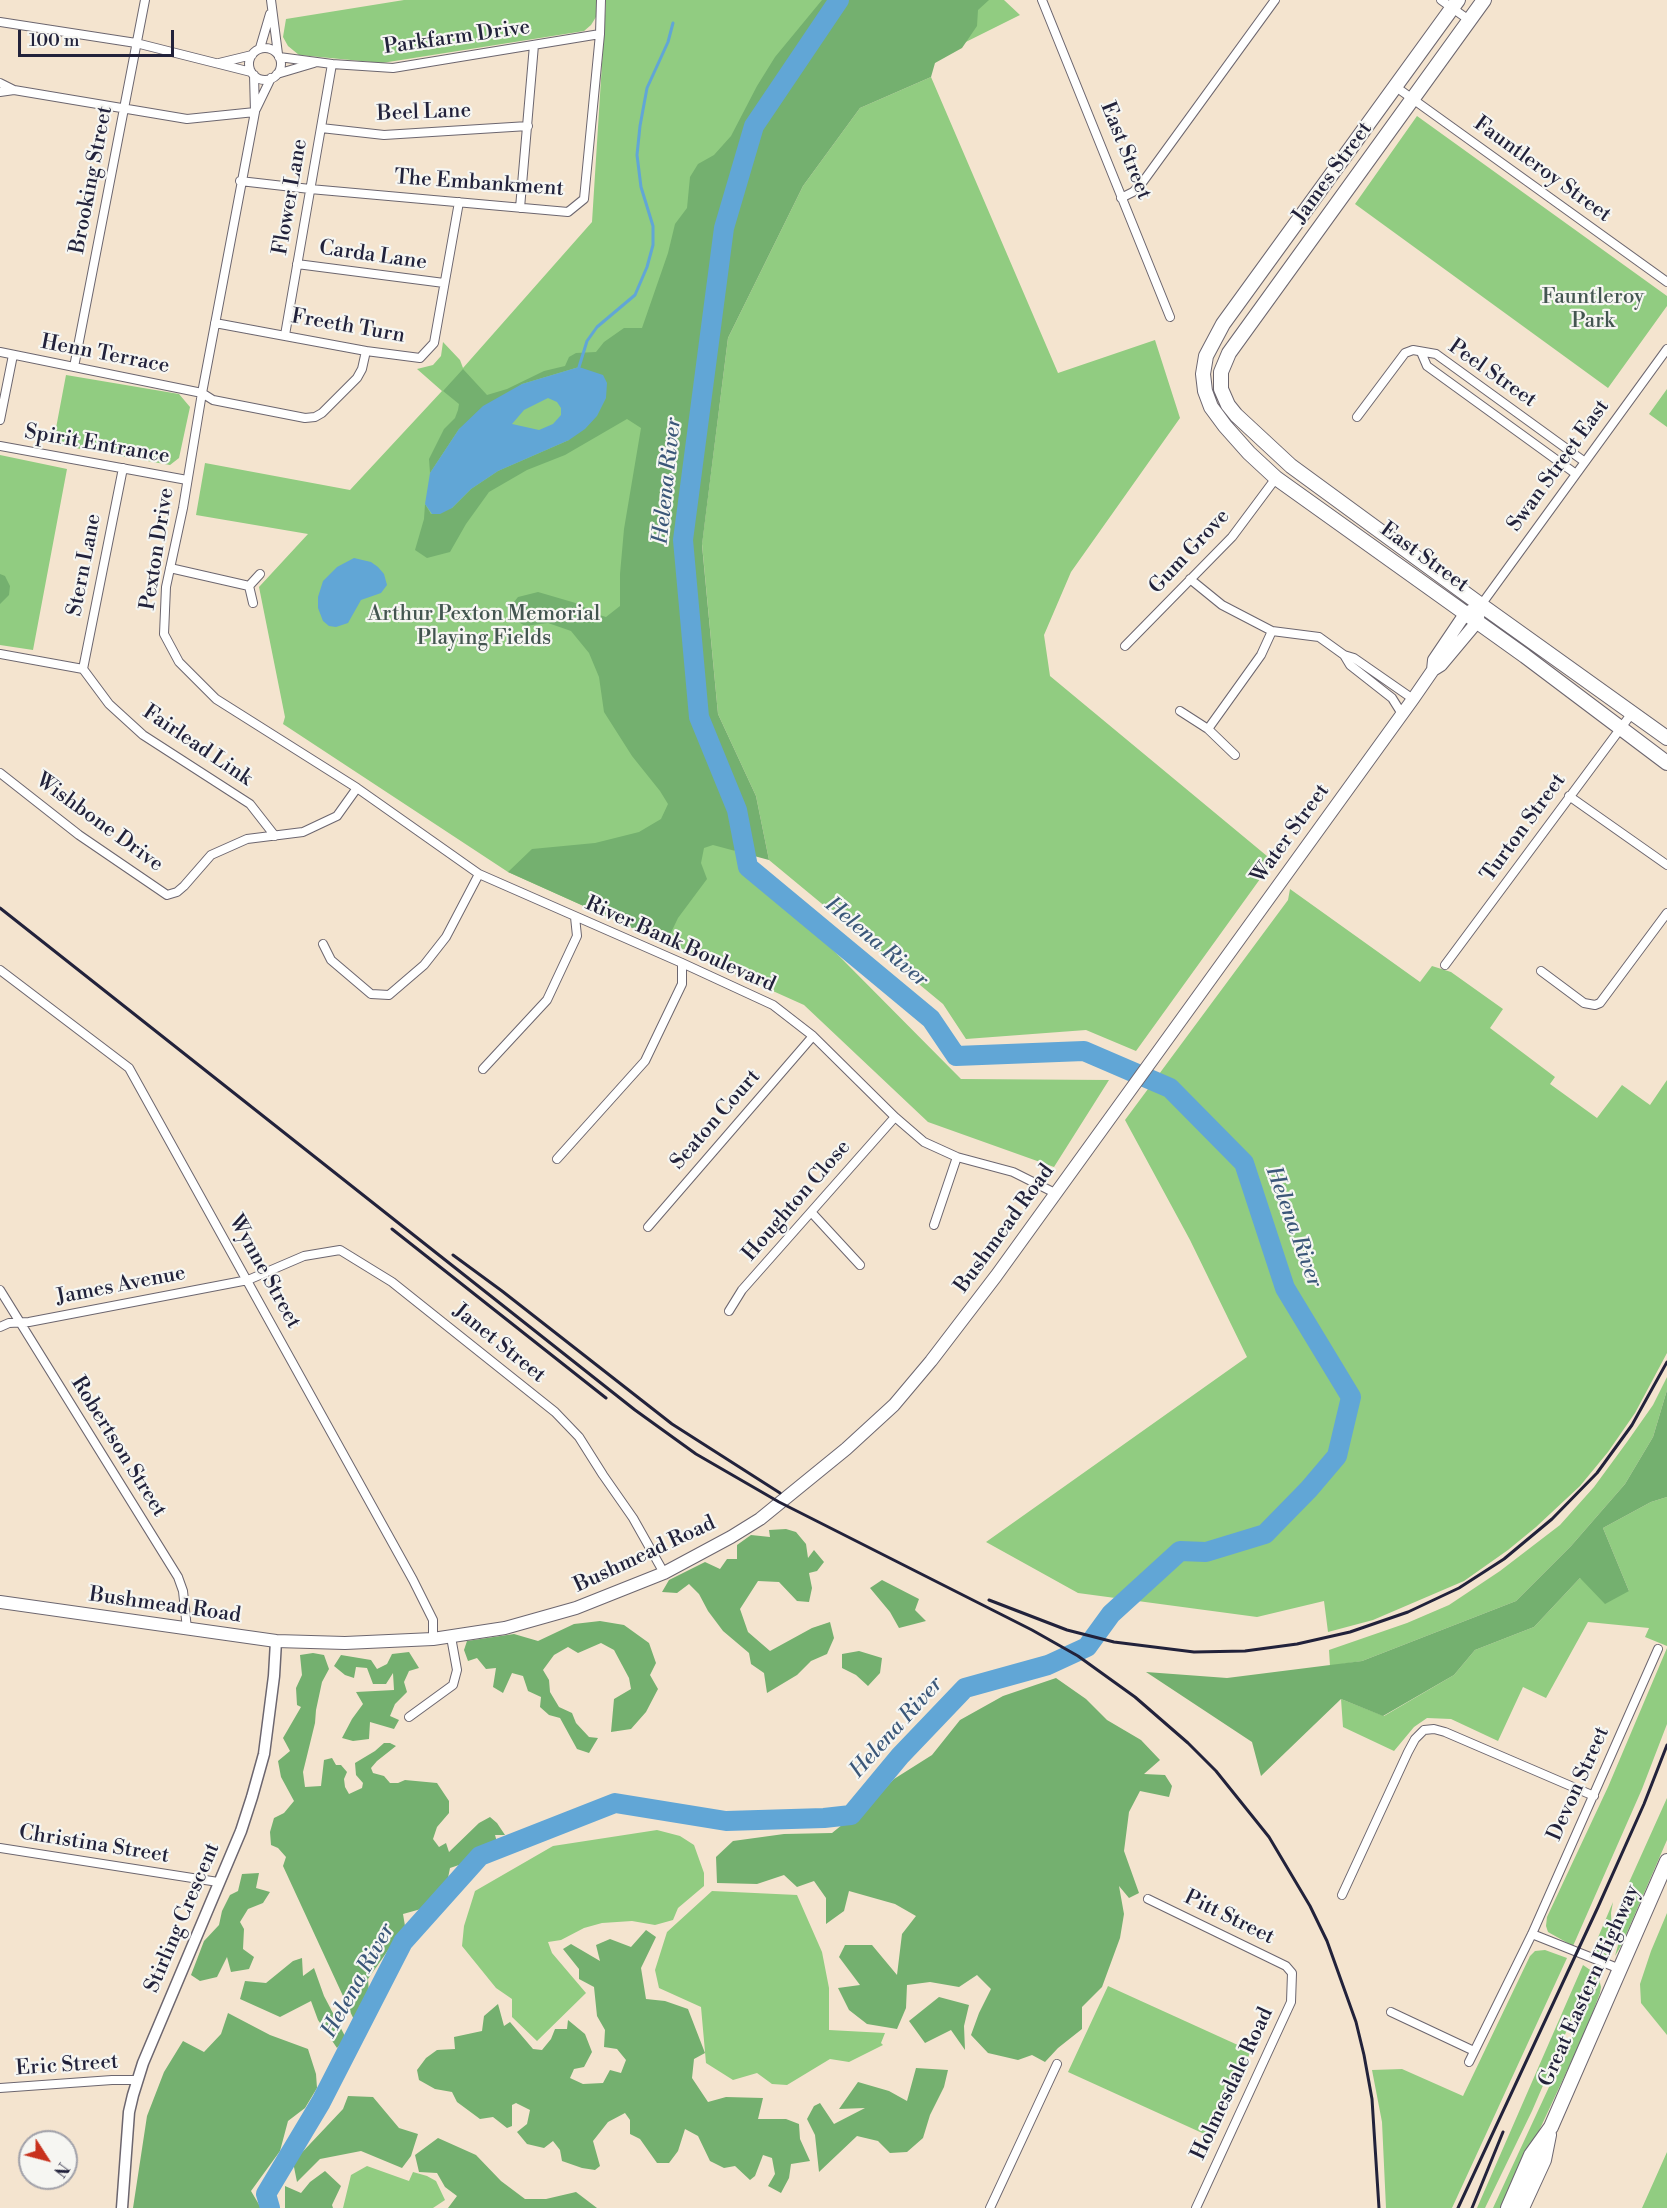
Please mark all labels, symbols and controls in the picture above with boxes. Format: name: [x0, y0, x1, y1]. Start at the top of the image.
street label: Parkfarm Drive: [382, 15, 532, 61]
scale bar: [21, 18, 177, 56]
text: 100 m: [29, 29, 80, 52]
street label: East Street: [1094, 98, 1156, 204]
street label: Beel Lane: [377, 99, 471, 127]
street label: Brooking Street: [65, 104, 119, 256]
street label: Fauntleroy Street: [1468, 112, 1616, 228]
street label: James Street: [1288, 117, 1378, 229]
street label: Flower Lane: [268, 137, 314, 257]
street label: The Embankment: [393, 166, 565, 202]
street label: Carda Lane: [318, 236, 428, 276]
park label: Fauntleroy Park: [1542, 285, 1644, 335]
street label: Freeth Turn: [289, 305, 407, 349]
street label: Henn Terrace: [39, 330, 171, 380]
street label: Peel Street: [1443, 334, 1541, 414]
street label: Swan Street East: [1503, 395, 1615, 537]
water label: Helena River: [648, 417, 688, 545]
street label: Spirit Entrance: [23, 420, 171, 470]
street label: Pexton Drive: [136, 486, 180, 612]
street label: Gum Grove: [1144, 504, 1236, 600]
street label: Stern Lane: [63, 512, 107, 618]
street label: East Street: [1375, 517, 1473, 599]
park label: Arthur Pexton Memorial Playing Fields: [368, 602, 600, 652]
street label: Fairlead Link: [137, 700, 257, 792]
street label: Wishbone Drive: [30, 768, 168, 878]
street label: Turton Street: [1476, 769, 1572, 887]
street label: Water Street: [1247, 779, 1335, 889]
street label: River Bank Boulevard: [581, 892, 779, 998]
water label: Helena River: [819, 892, 933, 994]
street label: Seaton Court: [666, 1065, 766, 1175]
street label: Houghton Close: [738, 1135, 856, 1267]
street label: Bushmead Road: [950, 1160, 1060, 1298]
water label: Helena River: [1259, 1163, 1327, 1291]
street label: Wynne Street: [222, 1211, 306, 1333]
street label: James Avenue: [54, 1261, 188, 1311]
street label: Janet Street: [448, 1299, 550, 1389]
street label: Robertson Street: [65, 1372, 171, 1522]
street label: Bushmead Road: [570, 1511, 720, 1599]
street label: Bushmead Road: [87, 1583, 243, 1629]
water label: Helena River: [845, 1672, 949, 1784]
street label: Devon Street: [1543, 1723, 1615, 1845]
street label: Christina Street: [17, 1821, 171, 1869]
street label: Stirling Crescent: [140, 1839, 226, 1997]
street label: Great Eastern Highway: [1534, 1881, 1646, 2091]
street label: Pitt Street: [1180, 1885, 1278, 1951]
water label: Helena River: [317, 1919, 401, 2043]
street label: Holmesdale Road: [1187, 2004, 1279, 2164]
street label: Eric Street: [15, 2050, 119, 2082]
north arrow: [18, 2130, 78, 2190]
text: N: [49, 2158, 73, 2180]

